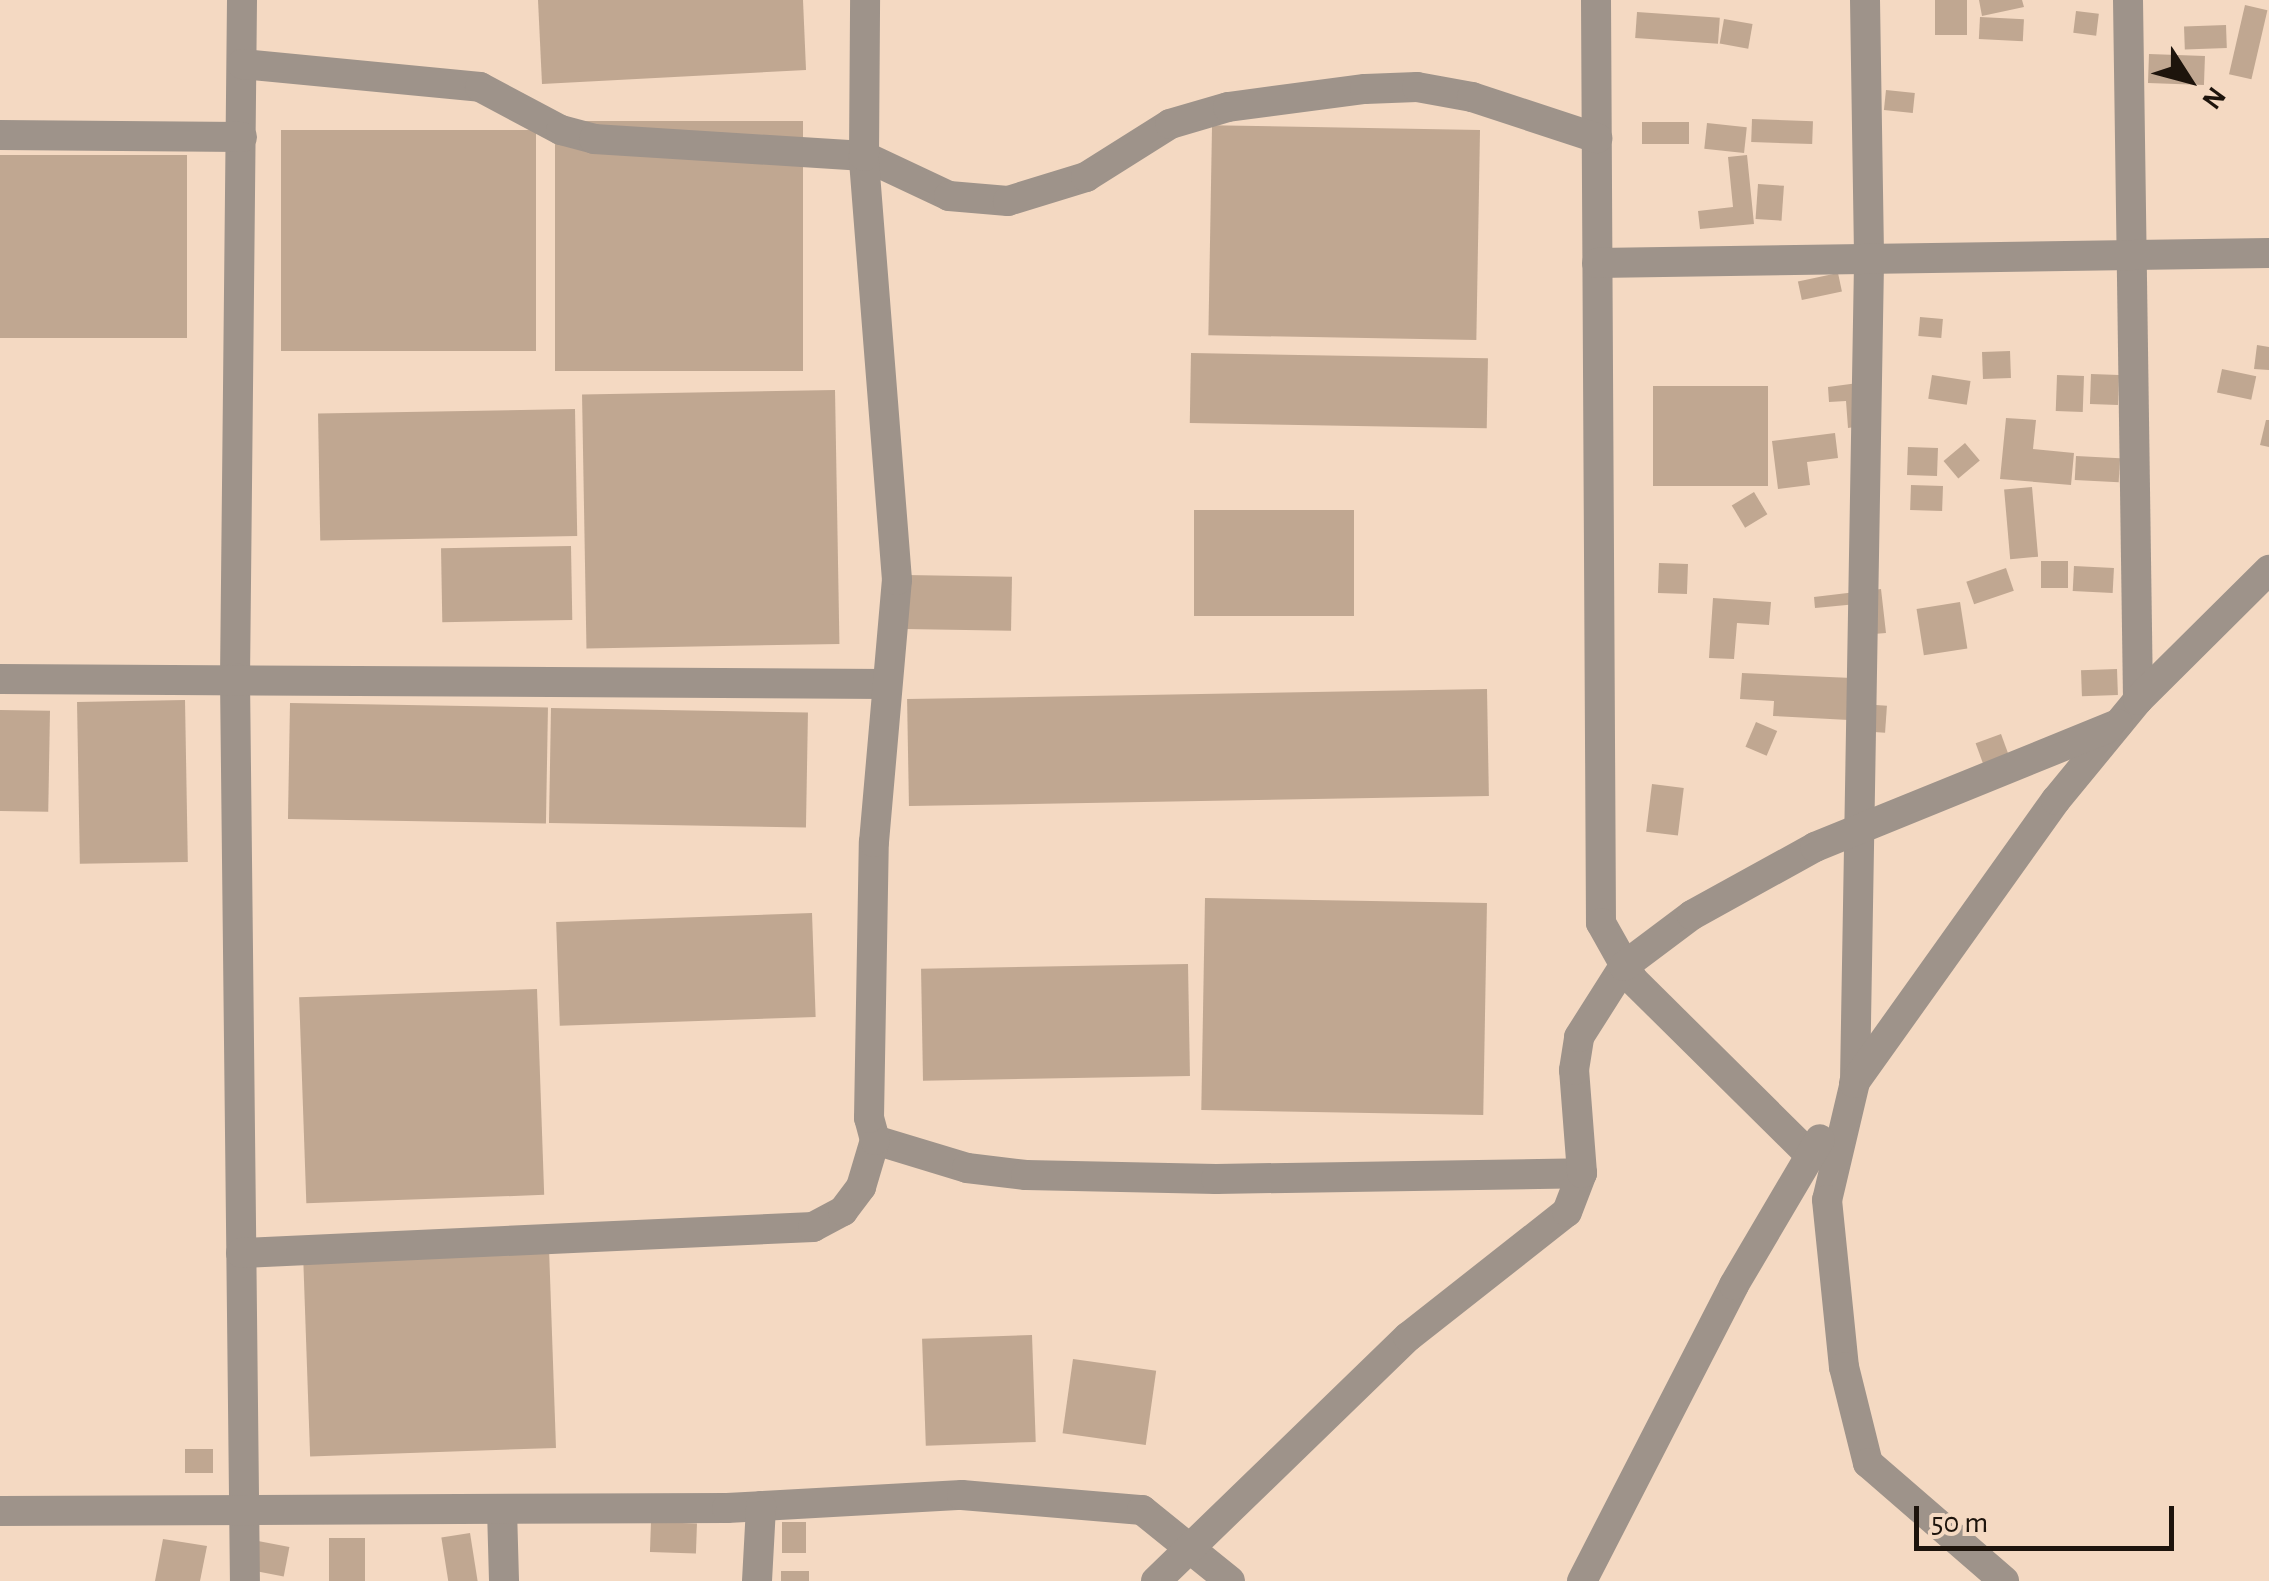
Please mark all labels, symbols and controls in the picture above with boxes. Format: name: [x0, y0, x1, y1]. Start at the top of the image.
north arrow: [2139, 30, 2239, 130]
text: N: [2196, 82, 2230, 114]
scale bar: [1919, 1486, 2179, 1548]
text: 50 m: [1931, 1508, 1988, 1538]

